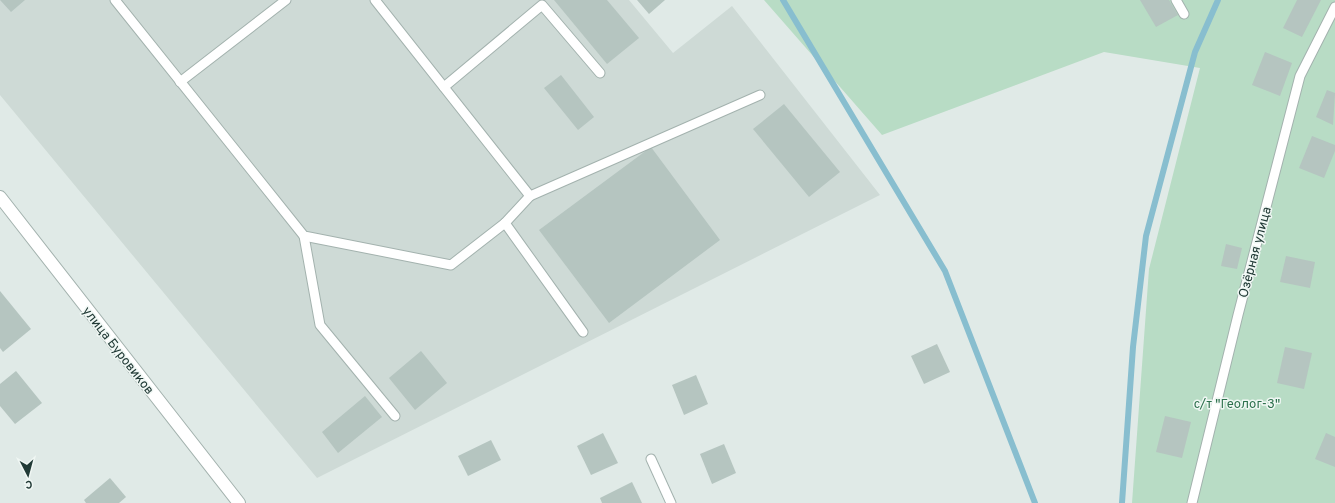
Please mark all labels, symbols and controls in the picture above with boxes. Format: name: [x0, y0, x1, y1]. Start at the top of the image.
street label: Озёрная улица: [1236, 205, 1276, 300]
street label: улица Буровиков: [78, 304, 157, 398]
park label: с/т "Геолог-3": [1194, 397, 1280, 413]
north arrow: [8, 455, 48, 495]
text: С: [25, 477, 33, 491]

